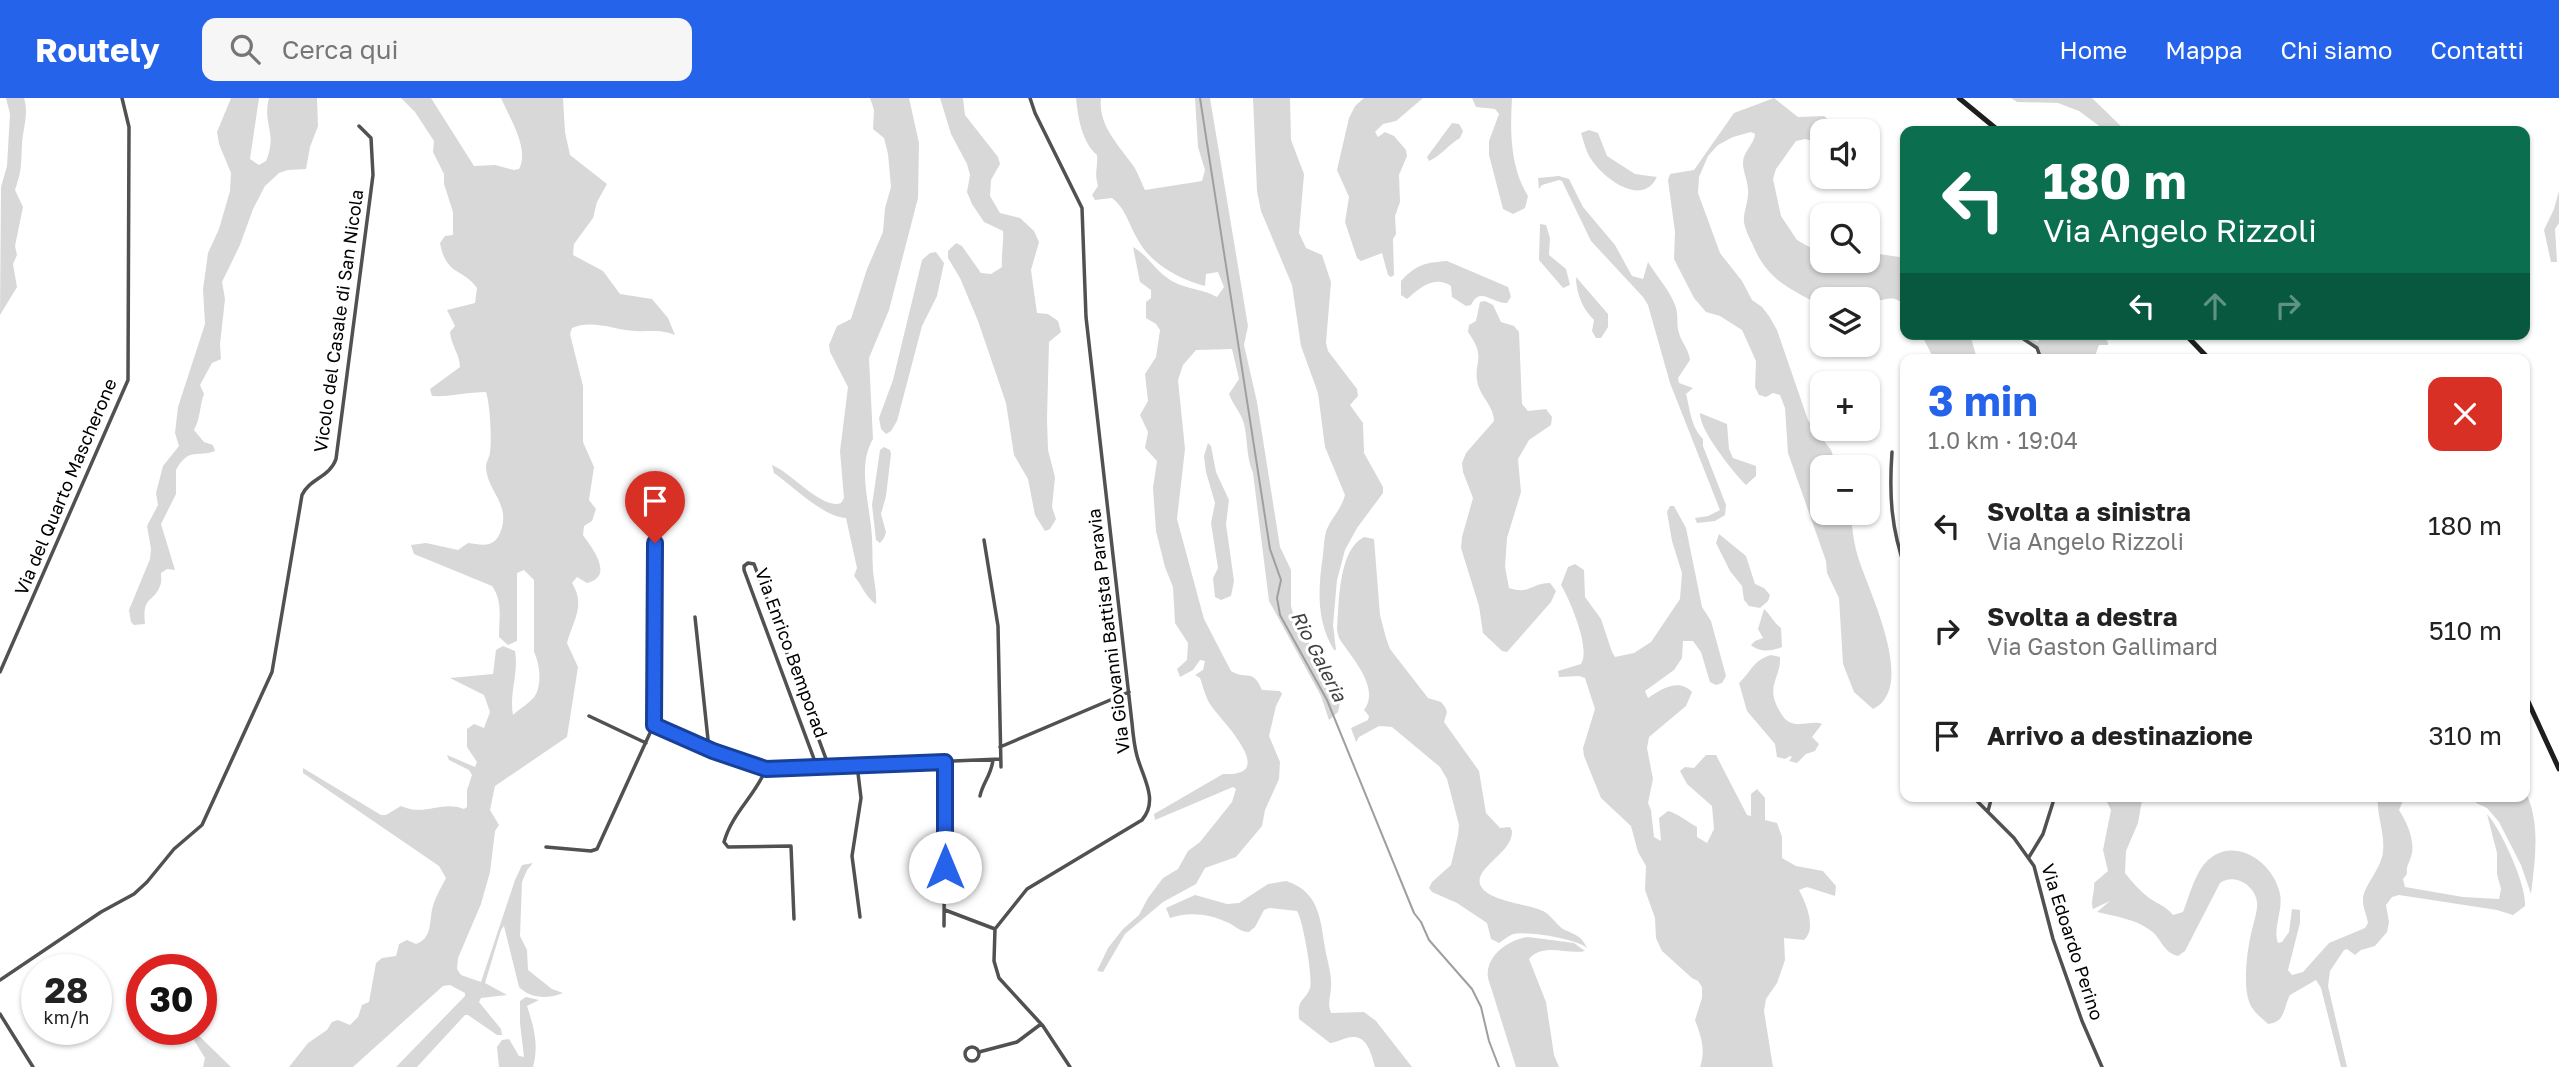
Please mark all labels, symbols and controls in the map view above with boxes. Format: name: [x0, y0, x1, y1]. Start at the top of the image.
search box: [202, 18, 692, 81]
text: Routely: [35, 30, 160, 69]
icon: search: [226, 30, 264, 68]
text: Cerca qui: [282, 34, 398, 65]
text: Home: [2059, 35, 2127, 64]
text: Mappa: [2165, 35, 2243, 64]
text: Chi siamo: [2281, 35, 2392, 64]
text: Contatti: [2430, 35, 2524, 64]
map controls: [1810, 119, 1880, 525]
button: sound: [1810, 119, 1880, 189]
text: 180 m: [2043, 151, 2187, 210]
icon: left: [1928, 154, 2019, 245]
street label: Vicolo del Casale di San Nicola: [309, 188, 367, 454]
button: search: [1810, 203, 1880, 273]
text: Via Angelo Rizzoli: [2043, 211, 2317, 249]
button: layers: [1810, 287, 1880, 357]
icon: left: [2123, 287, 2161, 325]
icon: ahead: [2196, 287, 2234, 325]
icon: right: [2269, 287, 2307, 325]
button: +: [1810, 371, 1880, 441]
street label: Via del Quarto Mascherone: [9, 375, 121, 598]
text: 3 min: [1928, 375, 2038, 425]
button: close: [2428, 377, 2502, 451]
text: 1.0 km · 19:04: [1928, 426, 2078, 454]
button: −: [1810, 455, 1880, 525]
pin: [625, 471, 685, 543]
icon: arrive: [636, 482, 674, 520]
text: Svolta a sinistra: [1987, 496, 2191, 527]
street label: Via Giovanni Battista Paravia: [1082, 507, 1134, 755]
icon: left: [1928, 507, 1966, 545]
text: 180 m: [2428, 510, 2502, 541]
text: Via Angelo Rizzoli: [1987, 527, 2184, 555]
street label: Via Enrico Bemporad: [751, 565, 833, 740]
text: Svolta a destra: [1987, 601, 2178, 632]
water label: Rio Galeria: [1287, 607, 1353, 706]
icon: right: [1928, 612, 1966, 650]
text: 510 m: [2429, 615, 2502, 646]
text: Via Gaston Gallimard: [1987, 632, 2218, 660]
icon: arrive: [1928, 717, 1966, 755]
text: Arrivo a destinazione: [1987, 720, 2253, 751]
text: 310 m: [2429, 720, 2502, 751]
position arrow: [908, 830, 982, 904]
street label: Via Edoardo Perino: [2037, 861, 2109, 1023]
speed limit sign: 30: [126, 954, 217, 1045]
text: 28: [45, 969, 88, 1011]
text: km/h: [44, 1006, 89, 1028]

